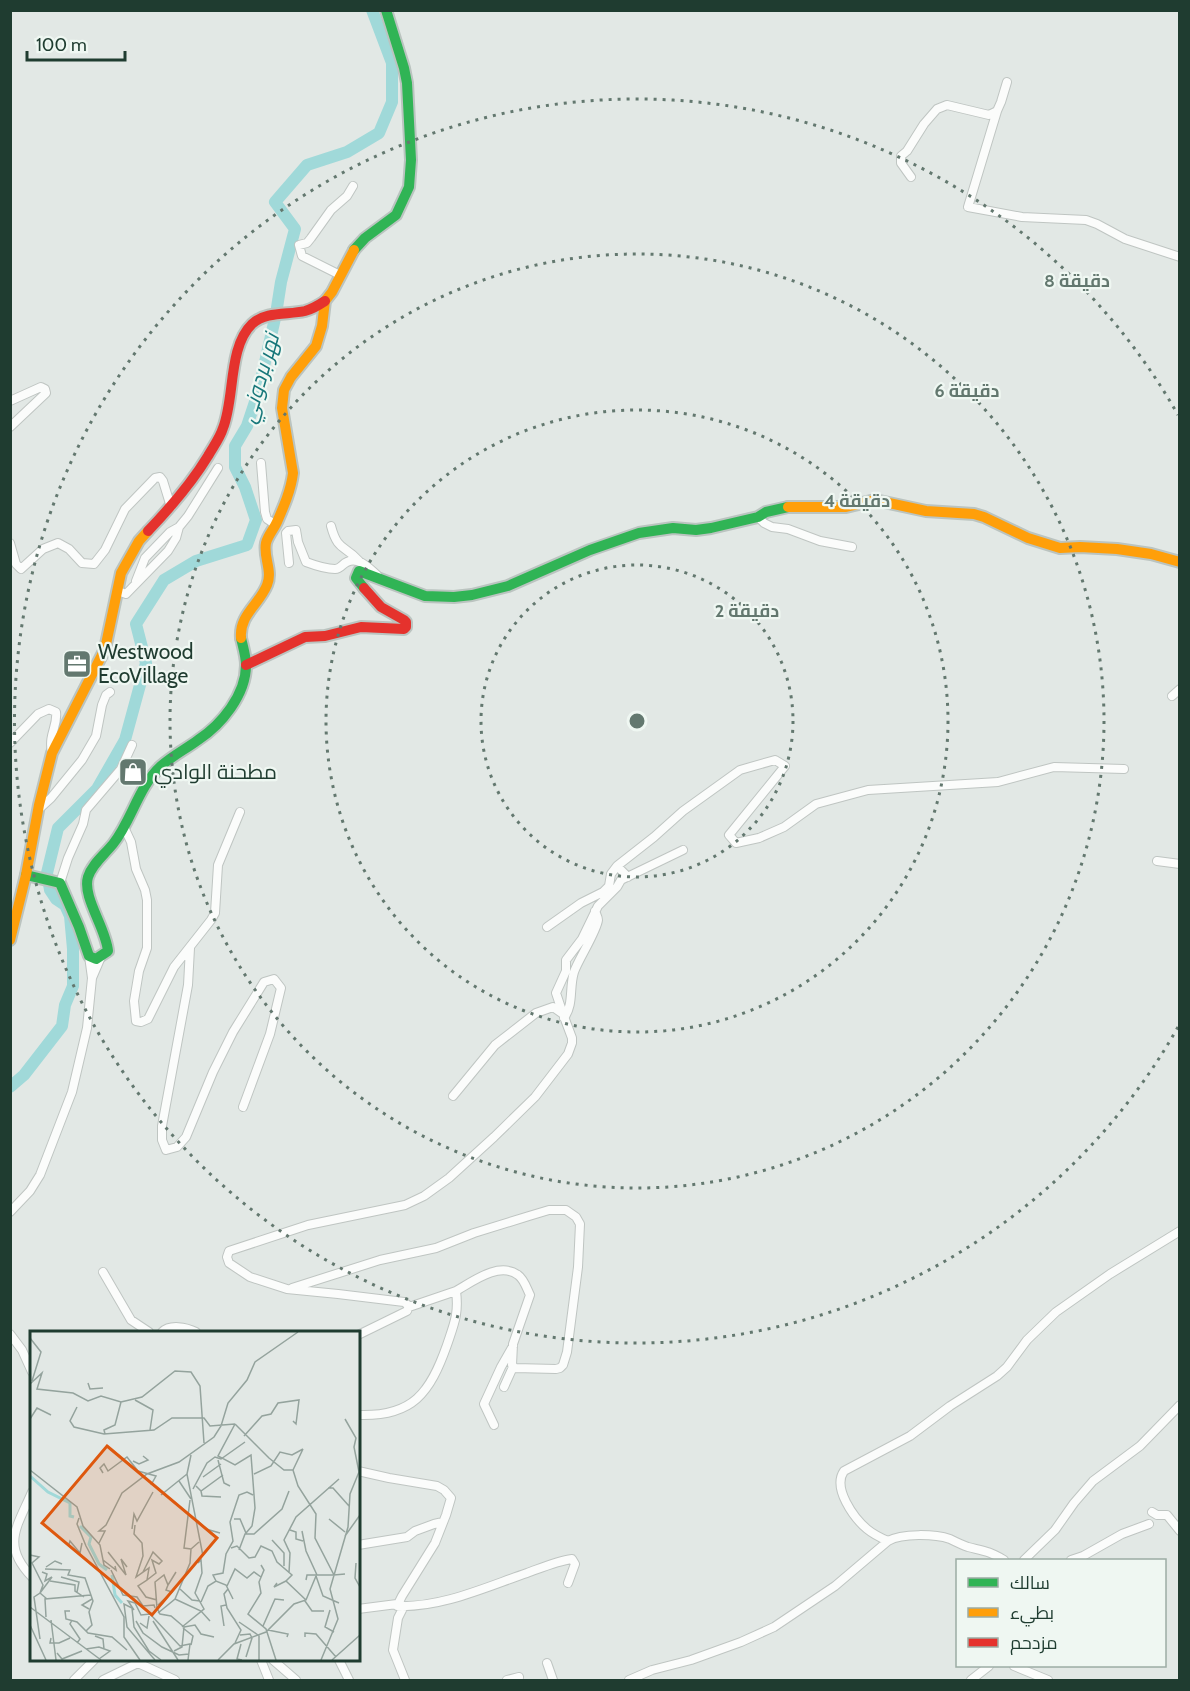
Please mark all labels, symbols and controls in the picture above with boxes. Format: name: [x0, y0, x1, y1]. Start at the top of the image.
scale bar: [27, 24, 124, 62]
text: 100 m: [36, 34, 87, 56]
text: 8 دقيقة: [1044, 270, 1110, 292]
water label: نهر بردوني: [234, 328, 290, 427]
text: 6 دقيقة: [934, 380, 1000, 402]
text: 4 دقيقة: [824, 490, 890, 512]
text: 2 دقيقة: [715, 600, 779, 622]
place label: Westwood EcoVillage: [98, 639, 193, 688]
office icon: Westwood EcoVillage: [61, 648, 93, 680]
centre of rings: [627, 711, 647, 731]
shop icon: مطحنة الوادي: [117, 756, 149, 788]
place label: مطحنة الوادي: [154, 759, 277, 788]
inset map: [30, 1331, 360, 1661]
legend: [956, 1559, 1166, 1667]
text: سالك: [1010, 1572, 1050, 1594]
text: بطيء: [1010, 1602, 1054, 1627]
text: مزدحم: [1010, 1632, 1058, 1655]

